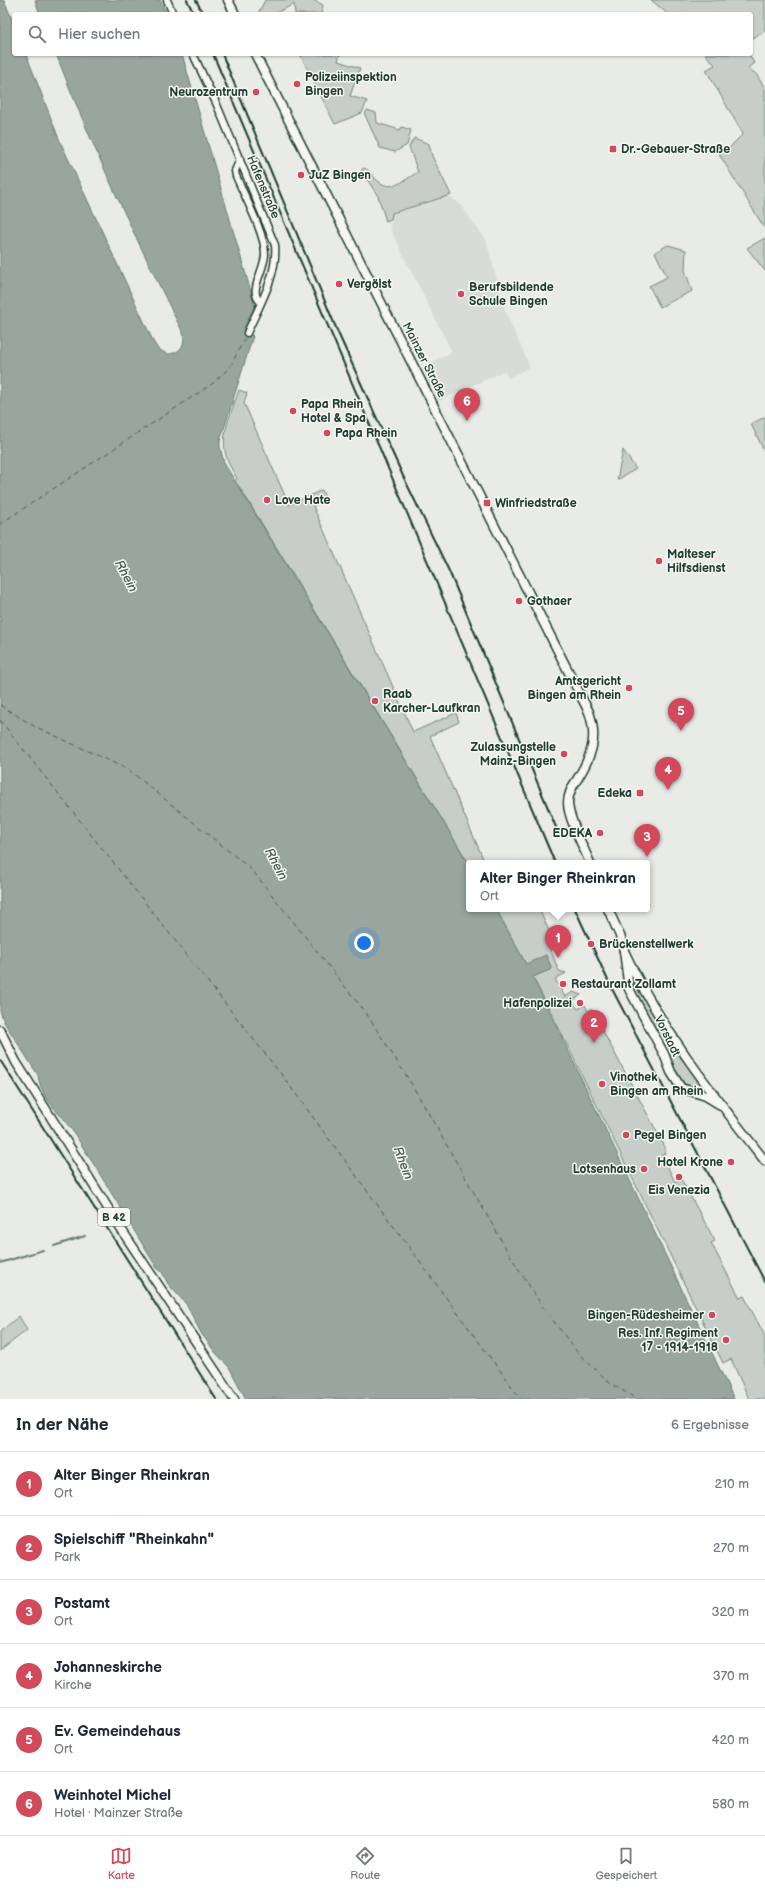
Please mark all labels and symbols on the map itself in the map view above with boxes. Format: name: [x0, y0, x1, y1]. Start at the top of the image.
place label: Polizeiinspektion Bingen: [305, 70, 397, 99]
marker: Polizeiinspektion Bingen: [292, 79, 302, 89]
place label: Neurozentrum: [169, 85, 248, 100]
marker: Neurozentrum: [251, 87, 261, 97]
place label: Dr.-Gebauer-Straße: [621, 142, 730, 157]
marker: Dr.-Gebauer-Straße: [608, 144, 618, 154]
street label: Hafenstraße: [243, 153, 283, 221]
place label: JuZ Bingen: [309, 168, 371, 183]
marker: JuZ Bingen: [296, 170, 306, 180]
place label: Vergölst: [347, 277, 391, 292]
marker: Vergölst: [334, 279, 344, 289]
place label: Berufsbildende Schule Bingen: [469, 280, 554, 309]
marker: Berufsbildende Schule Bingen: [456, 289, 466, 299]
street label: Mainzer Straße: [399, 320, 449, 400]
pin: 6: [454, 388, 480, 421]
place label: Papa Rhein Hotel & Spa: [301, 397, 366, 426]
marker: Papa Rhein Hotel & Spa: [288, 406, 298, 416]
place label: Papa Rhein: [335, 426, 397, 441]
marker: Papa Rhein: [322, 428, 332, 438]
place label: Love Hate: [275, 493, 331, 508]
marker: Love Hate: [262, 495, 272, 505]
place label: Winfriedstraße: [495, 496, 577, 511]
marker: Winfriedstraße: [482, 498, 492, 508]
place label: Malteser Hilfsdienst: [667, 547, 725, 576]
marker: Malteser Hilfsdienst: [654, 556, 664, 566]
water label: Rhein: [111, 557, 141, 595]
place label: Gothaer: [527, 594, 572, 609]
marker: Gothaer: [514, 596, 524, 606]
place label: Amtsgericht Bingen am Rhein: [528, 674, 621, 703]
marker: Amtsgericht Bingen am Rhein: [624, 683, 634, 693]
place label: Raab Karcher-Laufkran: [383, 687, 481, 716]
marker: Raab Karcher-Laufkran: [370, 696, 380, 706]
pin: 5: [668, 698, 694, 731]
place label: Zulassungstelle Mainz-Bingen: [471, 740, 556, 769]
marker: Zulassungstelle Mainz-Bingen: [559, 749, 569, 759]
pin: 4: [655, 757, 681, 790]
place label: Edeka: [598, 786, 632, 801]
marker: Edeka: [635, 788, 645, 798]
pin: 3: [634, 824, 660, 857]
place label: EDEKA: [553, 826, 593, 841]
marker: EDEKA: [595, 828, 605, 838]
water label: Rhein: [261, 845, 291, 883]
pin: 1: [545, 925, 571, 958]
your location: [354, 933, 374, 953]
place label: Brückenstellwerk: [599, 937, 694, 952]
marker: Brückenstellwerk: [586, 939, 596, 949]
place label: Restaurant Zollamt: [571, 977, 676, 992]
marker: Restaurant Zollamt: [558, 979, 568, 989]
place label: Hafenpolizei: [503, 996, 572, 1011]
marker: Hafenpolizei: [575, 998, 585, 1008]
pin: 2: [581, 1010, 607, 1043]
street label: Vorstadt: [651, 1013, 684, 1059]
place label: Vinothek Bingen am Rhein: [610, 1070, 704, 1099]
marker: Vinothek Bingen am Rhein: [597, 1079, 607, 1089]
place label: Pegel Bingen: [634, 1128, 707, 1143]
marker: Pegel Bingen: [621, 1130, 631, 1140]
water label: Rhein: [389, 1144, 417, 1182]
place label: Hotel Krone: [657, 1155, 723, 1170]
marker: Hotel Krone: [726, 1157, 736, 1167]
place label: Lotsenhaus: [573, 1162, 636, 1177]
marker: Lotsenhaus: [639, 1164, 649, 1174]
marker: Eis Venezia: [674, 1172, 684, 1182]
place label: Eis Venezia: [648, 1183, 710, 1198]
road number: B 42: [98, 1208, 130, 1226]
place label: Bingen-Rüdesheimer: [588, 1308, 704, 1323]
marker: Bingen-Rüdesheimer: [707, 1310, 717, 1320]
place label: Res. Inf. Regiment 17 - 1914-1918: [618, 1326, 718, 1355]
marker: Res. Inf. Regiment 17 - 1914-1918: [721, 1335, 731, 1345]

